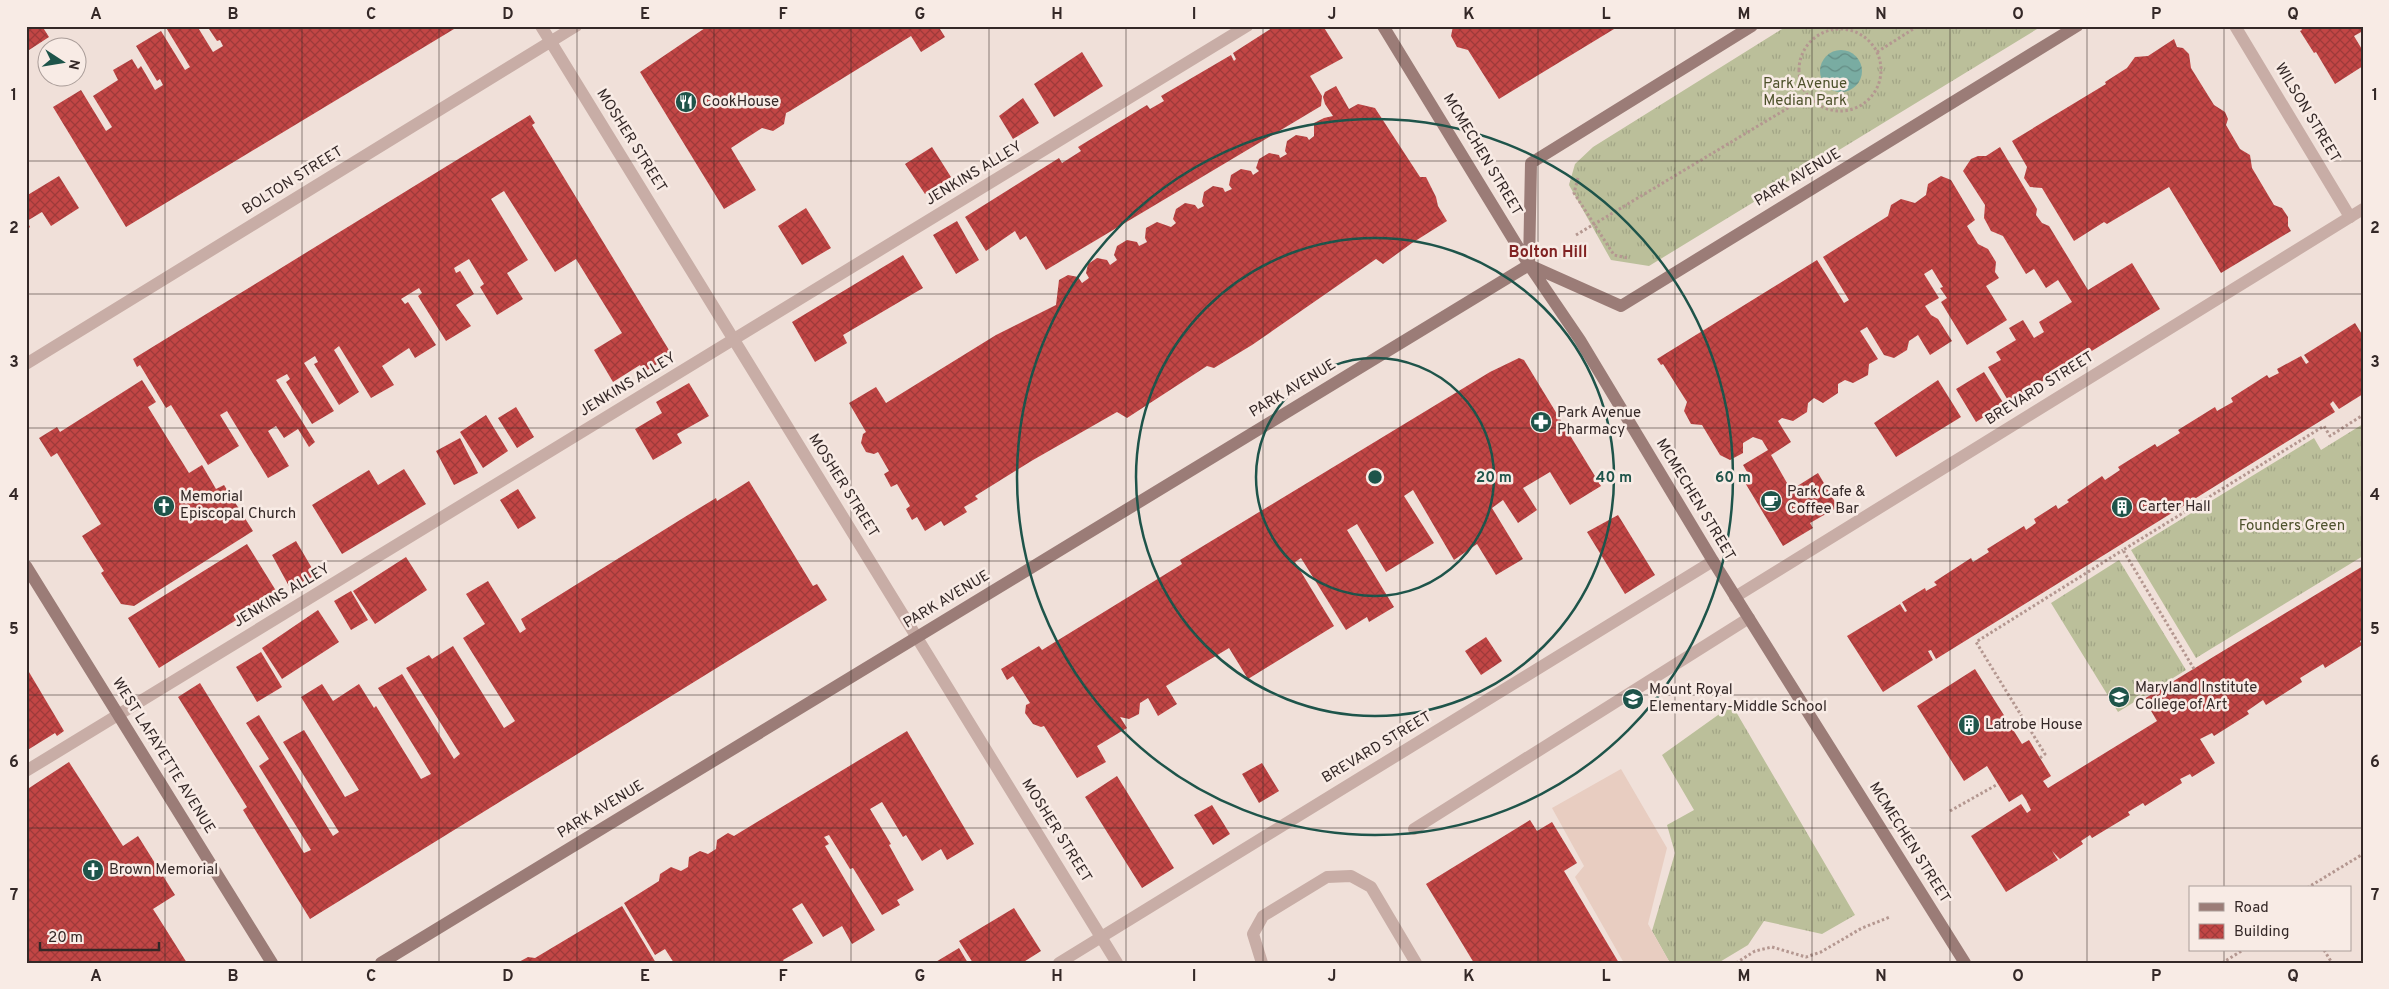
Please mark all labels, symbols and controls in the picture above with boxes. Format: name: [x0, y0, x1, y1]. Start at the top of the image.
text: A: [90, 5, 102, 25]
text: B: [227, 5, 239, 25]
text: C: [366, 5, 376, 25]
text: D: [502, 5, 514, 25]
text: E: [640, 5, 650, 25]
text: F: [778, 5, 788, 25]
text: G: [915, 5, 925, 25]
text: H: [1051, 5, 1063, 25]
text: I: [1192, 5, 1196, 25]
text: J: [1328, 5, 1336, 25]
text: K: [1463, 5, 1475, 25]
text: L: [1601, 5, 1611, 25]
text: M: [1738, 5, 1750, 25]
text: N: [1875, 5, 1887, 25]
text: O: [2012, 5, 2024, 25]
text: P: [2151, 5, 2161, 25]
text: Q: [2287, 5, 2299, 25]
north arrow: [38, 38, 88, 88]
text: N: [64, 58, 83, 71]
street label: WILSON STREET: [2270, 60, 2344, 166]
park label: Park Avenue Median Park: [1763, 75, 1847, 111]
text: 1: [11, 86, 17, 106]
street label: MOSHER STREET: [591, 86, 671, 196]
text: 1: [2372, 86, 2378, 106]
restaurant icon: CookHouse: [674, 90, 698, 114]
street label: MCMECHEN STREET: [1438, 90, 1526, 220]
place label: CookHouse: [702, 93, 779, 112]
street label: JENKINS ALLEY: [922, 138, 1026, 210]
street label: BOLTON STREET: [239, 142, 347, 220]
street label: PARK AVENUE: [1751, 145, 1845, 211]
text: 2: [9, 219, 19, 239]
text: 2: [2370, 219, 2380, 239]
district label: Bolton Hill: [1509, 243, 1587, 263]
street label: BREVARD STREET: [1982, 348, 2098, 430]
street label: JENKINS ALLEY: [576, 349, 680, 421]
text: 3: [9, 353, 19, 373]
text: 3: [2370, 353, 2380, 373]
street label: PARK AVENUE: [1246, 356, 1340, 422]
place label: Park Avenue Pharmacy: [1557, 404, 1641, 440]
pharmacy icon: Park Avenue Pharmacy: [1529, 410, 1553, 434]
street label: MOSHER STREET: [803, 431, 883, 541]
street label: MCMECHEN STREET: [1651, 435, 1739, 565]
centre of rings: [1366, 468, 1384, 486]
text: 20 m: [1476, 469, 1512, 488]
text: 40 m: [1596, 469, 1632, 488]
text: 60 m: [1715, 469, 1751, 488]
place label: Park Cafe & Coffee Bar: [1787, 483, 1865, 519]
text: 4: [9, 486, 19, 506]
text: 4: [2370, 486, 2380, 506]
place label: Memorial Episcopal Church: [180, 488, 296, 524]
cafe icon: Park Cafe & Coffee Bar: [1759, 489, 1783, 513]
church icon: Memorial Episcopal Church: [152, 494, 176, 518]
building icon: Carter Hall: [2110, 495, 2134, 519]
place label: Carter Hall: [2138, 498, 2211, 517]
park label: Founders Green: [2239, 517, 2345, 536]
street label: JENKINS ALLEY: [230, 560, 334, 632]
street label: PARK AVENUE: [900, 567, 994, 633]
text: 5: [9, 620, 19, 640]
text: 5: [2370, 620, 2380, 640]
street label: WEST LAFAYETTE AVENUE: [107, 675, 219, 837]
place label: Maryland Institute College of Art: [2135, 679, 2257, 715]
place label: Mount Royal Elementary-Middle School: [1649, 681, 1827, 717]
school or university icon: Maryland Institute College of Art: [2107, 685, 2131, 709]
school or university icon: Mount Royal Elementary-Middle School: [1621, 687, 1645, 711]
street label: BREVARD STREET: [1319, 708, 1435, 788]
building icon: Latrobe House: [1957, 713, 1981, 737]
place label: Latrobe House: [1985, 716, 2083, 735]
text: 6: [9, 753, 19, 773]
text: 6: [2370, 753, 2380, 773]
street label: MOSHER STREET: [1016, 776, 1096, 886]
street label: PARK AVENUE: [554, 777, 648, 843]
street label: MCMECHEN STREET: [1864, 779, 1954, 907]
church icon: Brown Memorial: [81, 858, 105, 882]
place label: Brown Memorial: [109, 861, 218, 880]
text: 7: [10, 886, 18, 906]
legend: [2189, 886, 2352, 952]
text: 7: [2371, 886, 2379, 906]
text: Road: [2234, 899, 2269, 918]
scale bar: [40, 919, 159, 951]
text: Building: [2234, 923, 2289, 942]
text: 20 m: [48, 929, 83, 948]
text: A: [90, 967, 102, 987]
text: B: [227, 967, 239, 987]
text: C: [366, 967, 376, 987]
text: D: [502, 967, 514, 987]
text: E: [640, 967, 650, 987]
text: F: [778, 967, 788, 987]
text: G: [915, 967, 925, 987]
text: H: [1051, 967, 1063, 987]
text: I: [1192, 967, 1196, 987]
text: J: [1328, 967, 1336, 987]
text: K: [1463, 967, 1475, 987]
text: L: [1601, 967, 1611, 987]
text: M: [1738, 967, 1750, 987]
text: N: [1875, 967, 1887, 987]
text: O: [2012, 967, 2024, 987]
text: P: [2151, 967, 2161, 987]
text: Q: [2287, 967, 2299, 987]

